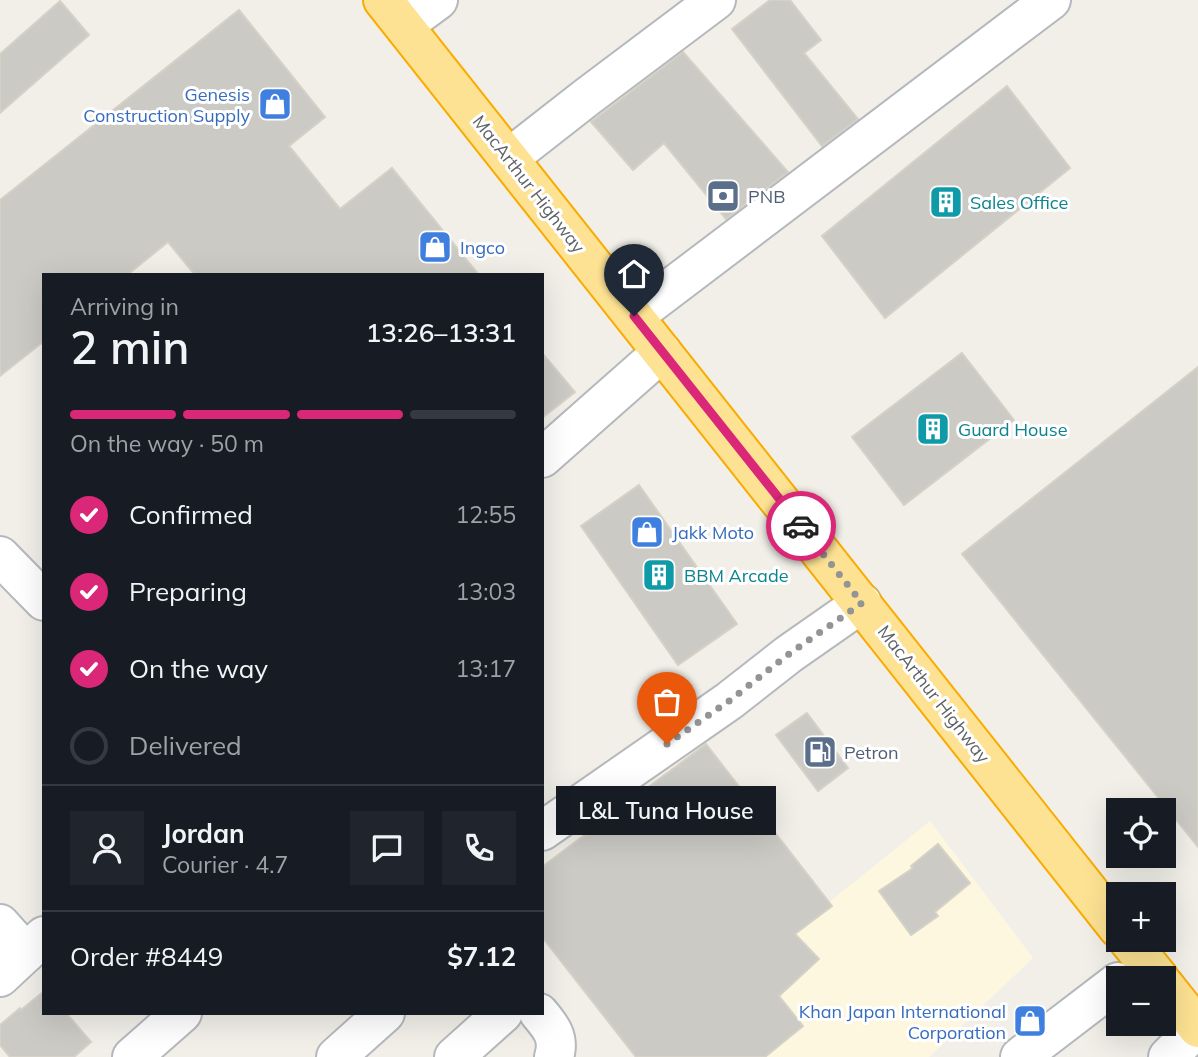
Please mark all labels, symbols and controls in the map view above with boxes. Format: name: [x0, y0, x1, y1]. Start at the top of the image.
place label: Genesis Construction Supply: [83, 83, 250, 127]
shop icon: Genesis Construction Supply: [256, 85, 294, 123]
street label: MacArthur Highway: [468, 110, 590, 258]
bank icon: PNB: [704, 177, 742, 215]
building icon: Sales Office: [927, 183, 965, 221]
place label: PNB: [748, 185, 785, 208]
place label: Sales Office: [970, 191, 1068, 214]
shop icon: Ingco: [416, 228, 454, 266]
place label: Ingco: [460, 236, 505, 259]
pin: [604, 244, 664, 316]
icon: home: [615, 255, 653, 293]
text: Arriving in: [70, 292, 179, 321]
text: 13:26–13:31: [366, 316, 516, 349]
text: 2 min: [70, 318, 189, 376]
building icon: Guard House: [914, 410, 952, 448]
place label: Guard House: [958, 418, 1067, 441]
text: On the way · 50 m: [70, 429, 264, 458]
courier: [766, 491, 836, 561]
icon: check: [70, 496, 108, 534]
text: Confirmed: [129, 498, 253, 531]
text: 12:55: [456, 500, 516, 529]
icon: car: [782, 507, 820, 545]
shop icon: Jakk Moto: [628, 513, 666, 551]
place label: Jakk Moto: [672, 521, 754, 544]
building icon: BBM Arcade: [640, 556, 678, 594]
place label: BBM Arcade: [684, 564, 789, 587]
icon: check: [70, 573, 108, 611]
text: Preparing: [129, 575, 247, 608]
text: 13:03: [456, 577, 516, 606]
street label: MacArthur Highway: [873, 620, 995, 768]
icon: check: [70, 650, 108, 688]
text: On the way: [129, 652, 268, 685]
text: 13:17: [456, 654, 516, 683]
pin: [637, 672, 697, 744]
icon: bag: [648, 683, 686, 721]
text: Delivered: [129, 729, 242, 762]
fuel station icon: Petron: [801, 733, 839, 771]
place label: Petron: [844, 741, 899, 764]
callout: L&L Tuna House: [557, 786, 777, 835]
text: L&L Tuna House: [578, 796, 754, 825]
map controls: [1106, 798, 1176, 1036]
button: locate: [1106, 798, 1176, 868]
button: person: [70, 811, 144, 885]
button: chat: [350, 811, 424, 885]
button: phone: [442, 811, 516, 885]
text: Jordan: [162, 817, 245, 850]
text: Courier · 4.7: [162, 850, 288, 879]
button: +: [1106, 882, 1176, 952]
text: Order #8449: [70, 940, 223, 973]
text: $7.12: [447, 940, 516, 973]
button: −: [1106, 966, 1176, 1036]
place label: Khan Japan International Corporation: [799, 1000, 1006, 1044]
shop icon: Khan Japan International Corporation: [1011, 1002, 1049, 1040]

